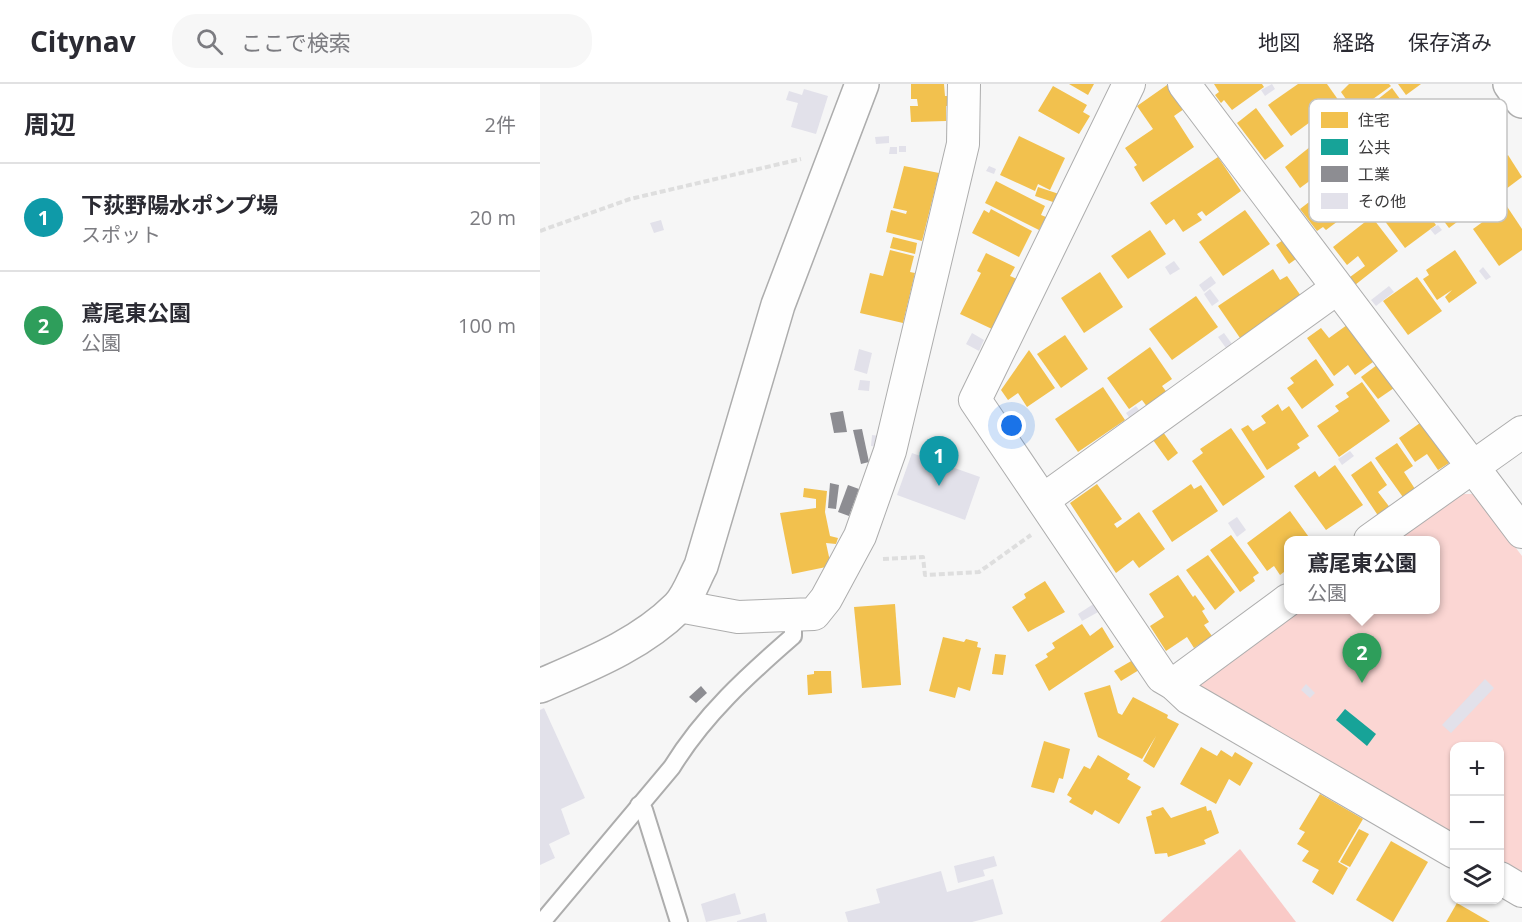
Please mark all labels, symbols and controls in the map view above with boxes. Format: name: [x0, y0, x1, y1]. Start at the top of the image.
search box: [172, 14, 592, 68]
text: Citynav: [30, 22, 136, 60]
icon: search: [193, 25, 226, 58]
text: ここで検索: [241, 27, 351, 57]
text: 地図: [1258, 28, 1300, 56]
text: 経路: [1333, 28, 1375, 56]
text: 保存済み: [1408, 28, 1492, 56]
legend: [1309, 99, 1507, 222]
text: 周辺: [24, 106, 76, 142]
text: 住宅: [1358, 109, 1390, 131]
text: 2件: [485, 111, 516, 138]
text: 公共: [1358, 136, 1390, 158]
text: 工業: [1358, 163, 1390, 185]
text: 下荻野陽水ポンプ場: [81, 189, 278, 219]
text: その他: [1358, 190, 1406, 212]
text: 1: [38, 204, 49, 231]
text: 20 m: [469, 204, 516, 231]
text: スポット: [81, 221, 161, 248]
text: 鳶尾東公園: [81, 297, 191, 327]
text: 2: [38, 312, 49, 339]
text: 100 m: [458, 312, 516, 339]
text: 公園: [81, 329, 121, 356]
your location: [997, 411, 1026, 440]
pin: 1: [920, 436, 958, 486]
popup: [1284, 536, 1440, 614]
text: 鳶尾東公園: [1307, 547, 1417, 577]
text: 公園: [1307, 579, 1347, 606]
pin: 2: [1342, 634, 1382, 683]
map controls: [1450, 742, 1504, 904]
button: +: [1450, 742, 1504, 796]
button: −: [1450, 796, 1504, 850]
button: layers: [1450, 850, 1504, 904]

